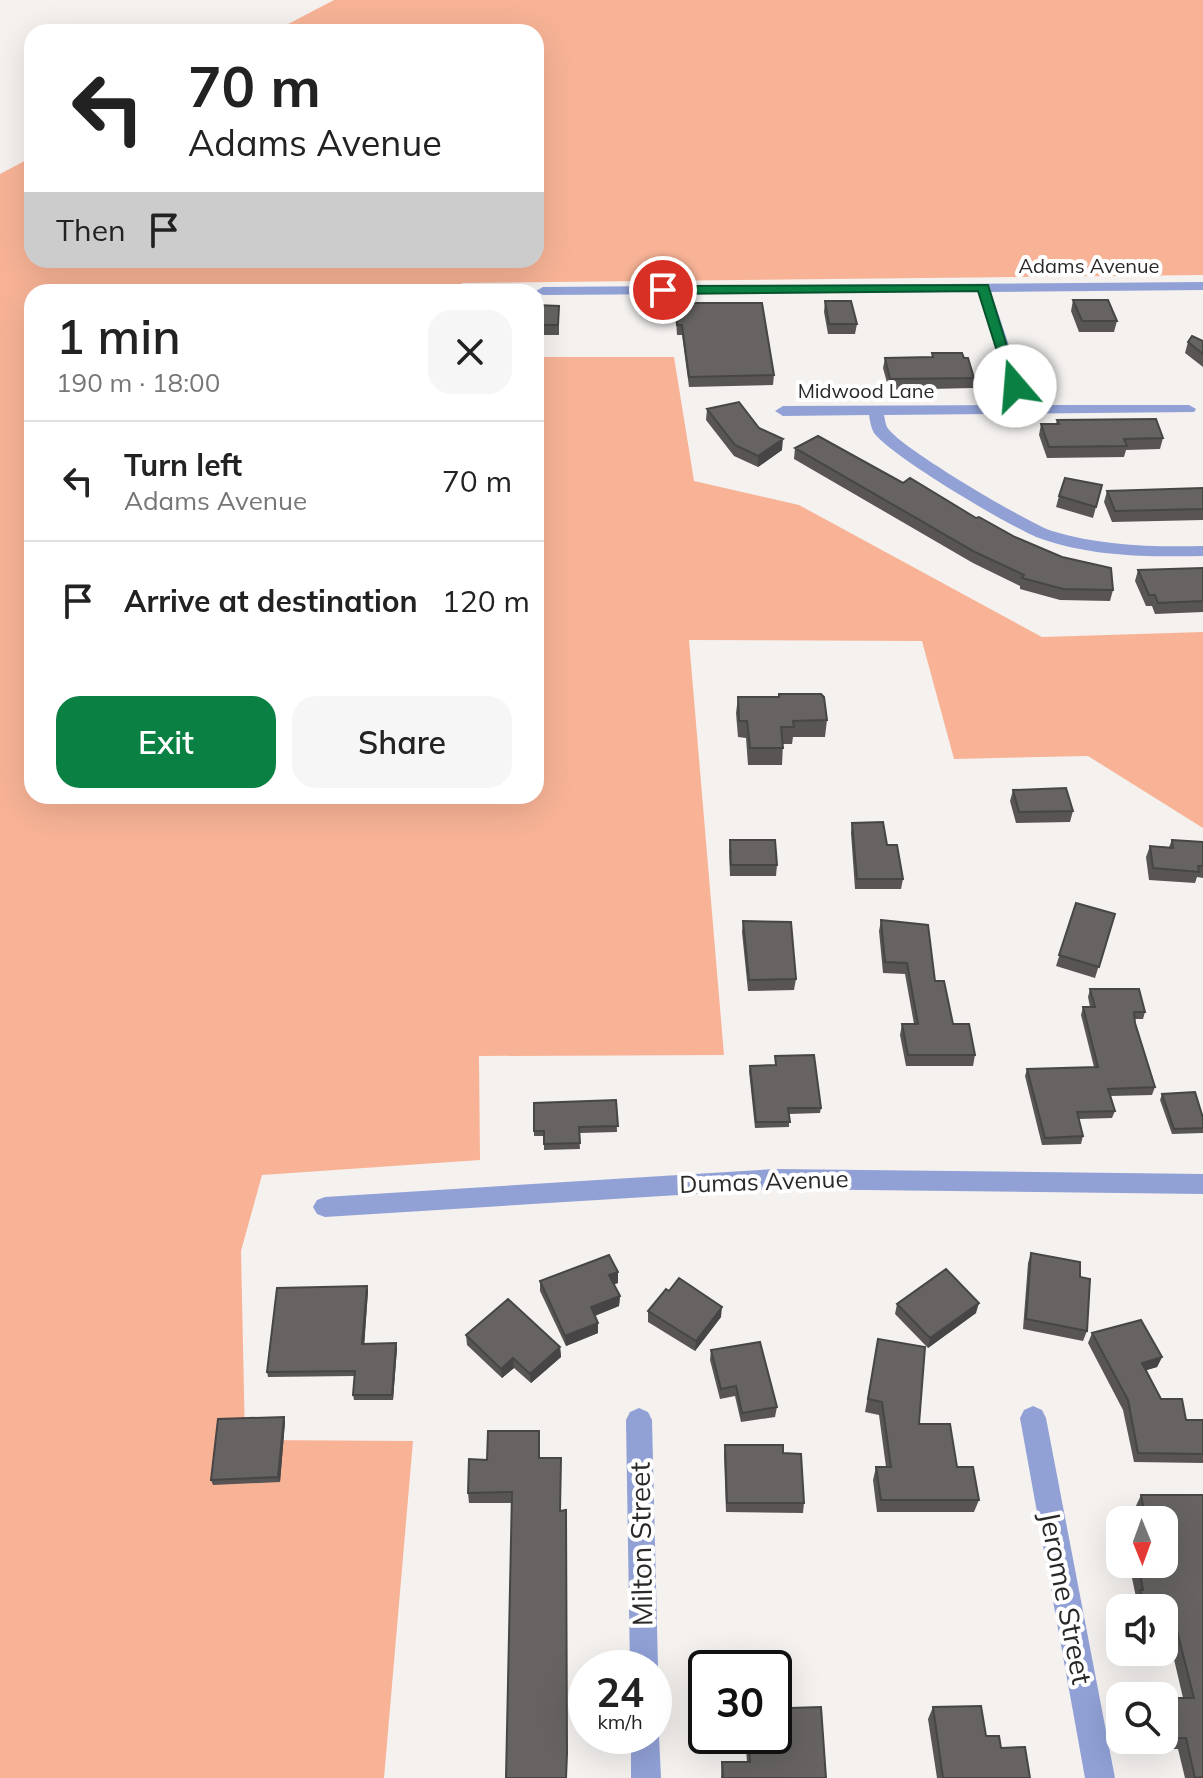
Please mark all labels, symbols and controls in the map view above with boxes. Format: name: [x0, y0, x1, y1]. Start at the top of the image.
text: 70 m: [188, 51, 321, 121]
icon: left: [56, 56, 160, 160]
text: Adams Avenue: [188, 120, 442, 165]
icon: arrive: [142, 208, 186, 252]
text: Then: [56, 211, 126, 249]
street label: Adams Avenue: [1019, 253, 1159, 278]
pin: [629, 256, 697, 324]
icon: arrive: [641, 268, 685, 312]
text: 1 min: [56, 306, 181, 366]
button: close: [428, 310, 512, 394]
position arrow: [973, 344, 1057, 428]
text: 190 m · 18:00: [56, 366, 220, 399]
street label: Midwood Lane: [798, 378, 934, 403]
text: Turn left: [124, 446, 242, 484]
icon: left: [56, 459, 100, 503]
text: 70 m: [442, 462, 512, 500]
text: Adams Avenue: [124, 484, 307, 517]
icon: arrive: [56, 579, 100, 623]
text: Arrive at destination: [124, 582, 418, 620]
text: 120 m: [442, 582, 530, 620]
button: Exit: [56, 696, 276, 788]
button: Share: [292, 696, 512, 788]
street label: Dumas Avenue: [679, 1163, 849, 1199]
street label: Milton Street: [622, 1461, 659, 1626]
north arrow: [1106, 1506, 1178, 1578]
map controls: [1106, 1506, 1178, 1754]
street label: Jerome Street: [1033, 1509, 1100, 1687]
button: sound: [1106, 1594, 1178, 1666]
speed limit sign: 30: [688, 1650, 792, 1754]
text: 24: [596, 1667, 644, 1717]
button: search: [1106, 1682, 1178, 1754]
text: km/h: [597, 1709, 643, 1734]

